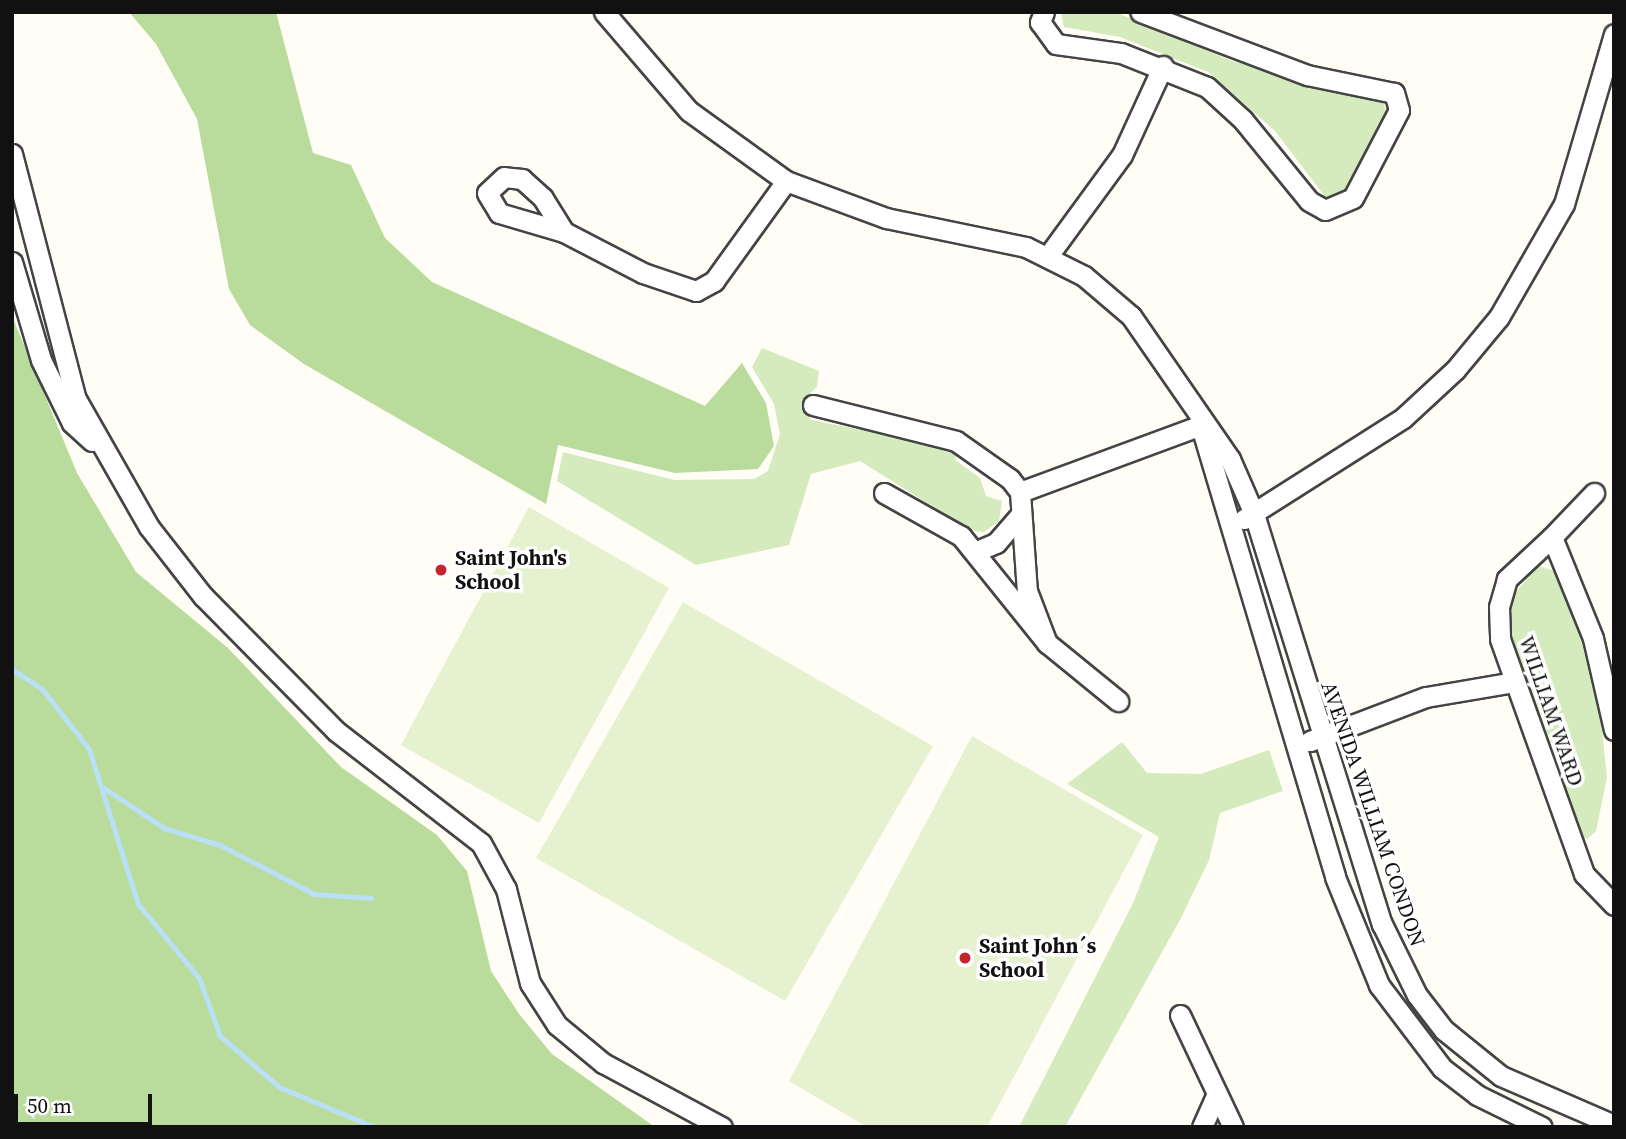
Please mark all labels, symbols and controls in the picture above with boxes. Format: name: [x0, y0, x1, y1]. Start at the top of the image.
place label: Saint John's School: [455, 545, 567, 595]
marker: Saint John's School: [433, 562, 449, 578]
street label: WILLIAM WARD: [1513, 632, 1589, 790]
street label: AVENIDA WILLIAM CONDON: [1316, 678, 1430, 950]
place label: Saint John´s School: [979, 933, 1096, 983]
marker: Saint John´s School: [957, 950, 973, 966]
scale bar: [18, 1080, 156, 1124]
text: 50 m: [27, 1091, 72, 1120]

